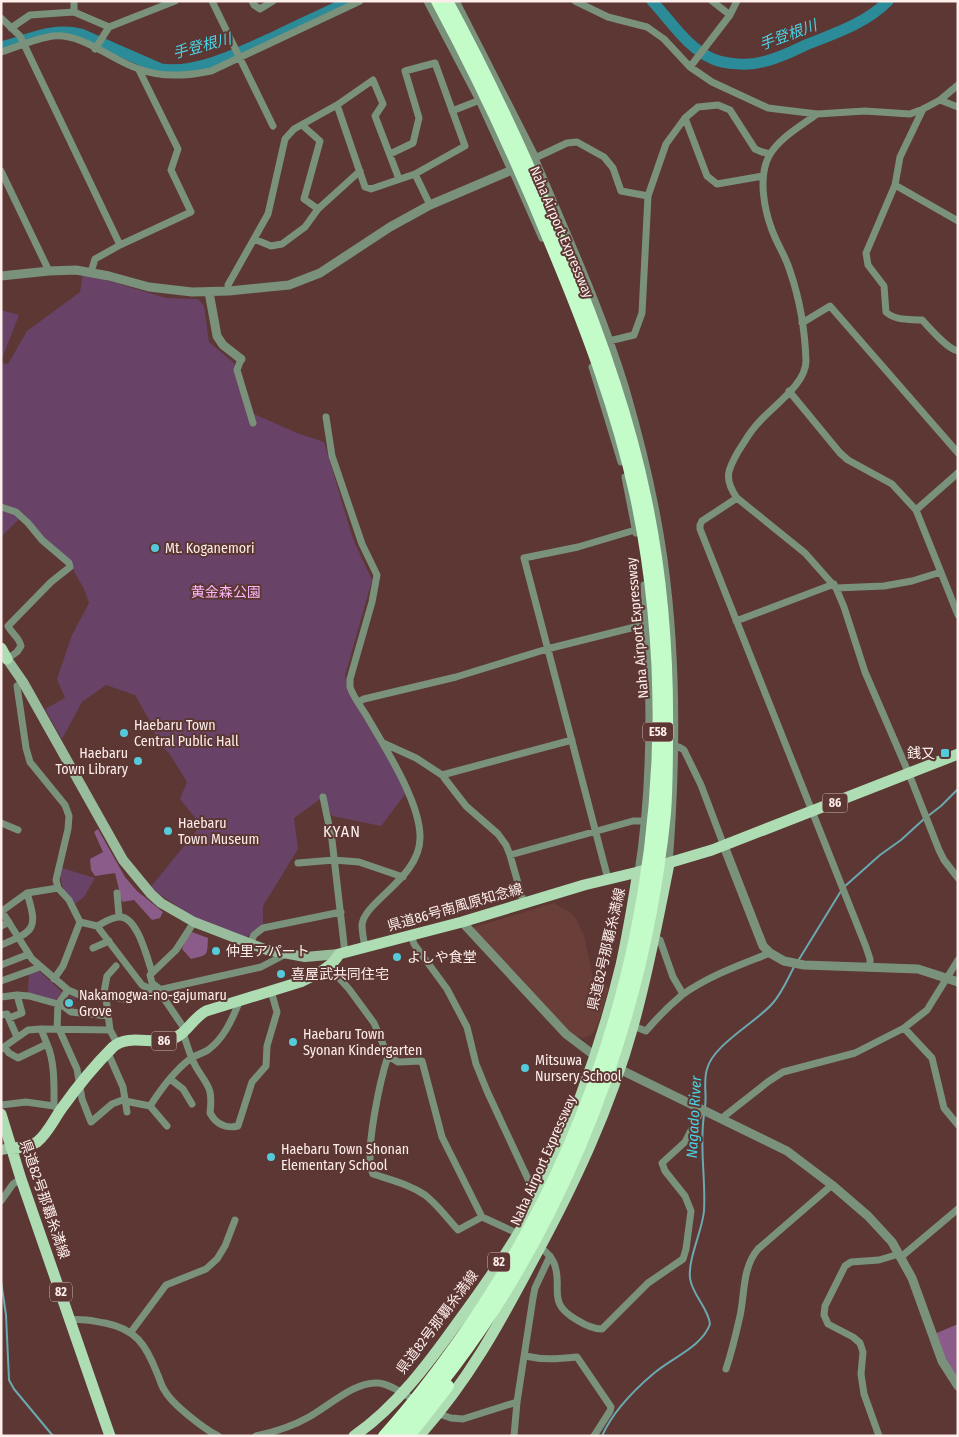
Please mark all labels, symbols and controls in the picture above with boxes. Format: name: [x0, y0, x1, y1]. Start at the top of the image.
water label: 手登根川: [757, 16, 821, 54]
water label: 手登根川: [171, 29, 235, 62]
street label: Naha Airport Expressway: [526, 164, 597, 301]
place label: Mt. Koganemori: [165, 540, 254, 557]
marker: Mt. Koganemori: [149, 542, 161, 554]
street label: Naha Airport Expressway: [623, 556, 652, 699]
park label: 黄金森公園: [191, 584, 261, 601]
place label: Haebaru Town Central Public Hall: [134, 717, 239, 750]
road number: E58: [643, 722, 673, 742]
marker: Haebaru Town Central Public Hall: [118, 727, 130, 739]
place label: Haebaru Town Library: [55, 745, 129, 778]
place label: 銭又: [907, 745, 935, 762]
marker: 銭又: [939, 747, 951, 759]
marker: Haebaru Town Library: [132, 755, 144, 767]
road number: 86: [822, 794, 848, 812]
place label: Haebaru Town Museum: [178, 815, 259, 848]
district label: KYAN: [323, 822, 361, 841]
marker: Haebaru Town Museum: [162, 825, 174, 837]
street label: 県道86号南風原知念線: [386, 880, 525, 935]
street label: 県道82号那覇糸満線: [584, 886, 629, 1012]
place label: 仲里アパート: [226, 943, 310, 960]
marker: 仲里アパート: [210, 945, 222, 957]
place label: よしや食堂: [407, 949, 477, 966]
marker: よしや食堂: [391, 951, 403, 963]
place label: 喜屋武共同住宅: [291, 966, 389, 983]
marker: 喜屋武共同住宅: [275, 968, 287, 980]
place label: Nakamogwa-no-gajumaru Grove: [79, 987, 227, 1020]
marker: Nakamogwa-no-gajumaru Grove: [63, 997, 75, 1009]
place label: Haebaru Town Syonan Kindergarten: [303, 1026, 422, 1059]
road number: 86: [152, 1032, 176, 1050]
marker: Haebaru Town Syonan Kindergarten: [287, 1036, 299, 1048]
place label: Mitsuwa Nursery School: [535, 1052, 622, 1085]
marker: Mitsuwa Nursery School: [519, 1062, 531, 1074]
water label: Nagado River: [683, 1074, 705, 1159]
street label: Naha Airport Expressway: [507, 1091, 580, 1228]
street label: 県道82号那覇糸満線: [16, 1137, 73, 1261]
place label: Haebaru Town Shonan Elementary School: [281, 1141, 409, 1174]
marker: Haebaru Town Shonan Elementary School: [265, 1151, 277, 1163]
road number: 82: [488, 1252, 510, 1272]
street label: 県道82号那覇糸満線: [393, 1267, 482, 1377]
road number: 82: [50, 1282, 72, 1301]

